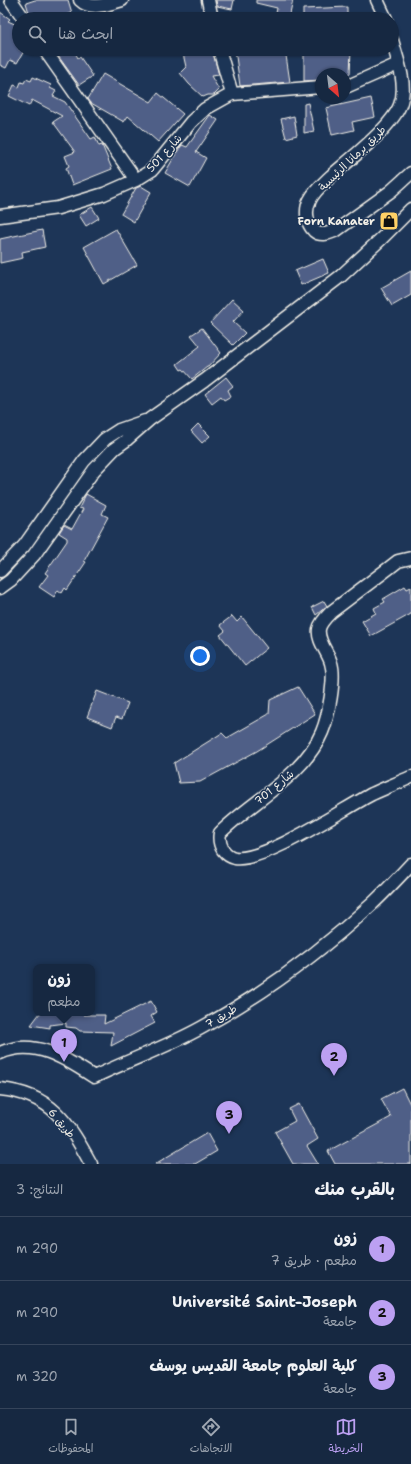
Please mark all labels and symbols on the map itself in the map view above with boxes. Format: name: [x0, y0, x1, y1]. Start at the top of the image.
north arrow: [315, 68, 351, 104]
street label: طريق برمانا الرئيسية: [315, 122, 389, 194]
street label: شارع 501: [143, 131, 186, 176]
shop icon: Forn Kanater: [378, 210, 400, 232]
place label: Forn Kanater: [298, 214, 375, 229]
your location: [190, 646, 210, 666]
street label: شارع 701: [252, 767, 298, 809]
street label: طريق 7: [203, 1001, 240, 1032]
pin: 1: [51, 1029, 77, 1062]
pin: 2: [321, 1043, 347, 1076]
pin: 3: [216, 1101, 242, 1134]
street label: طريق 6: [45, 1105, 78, 1141]

